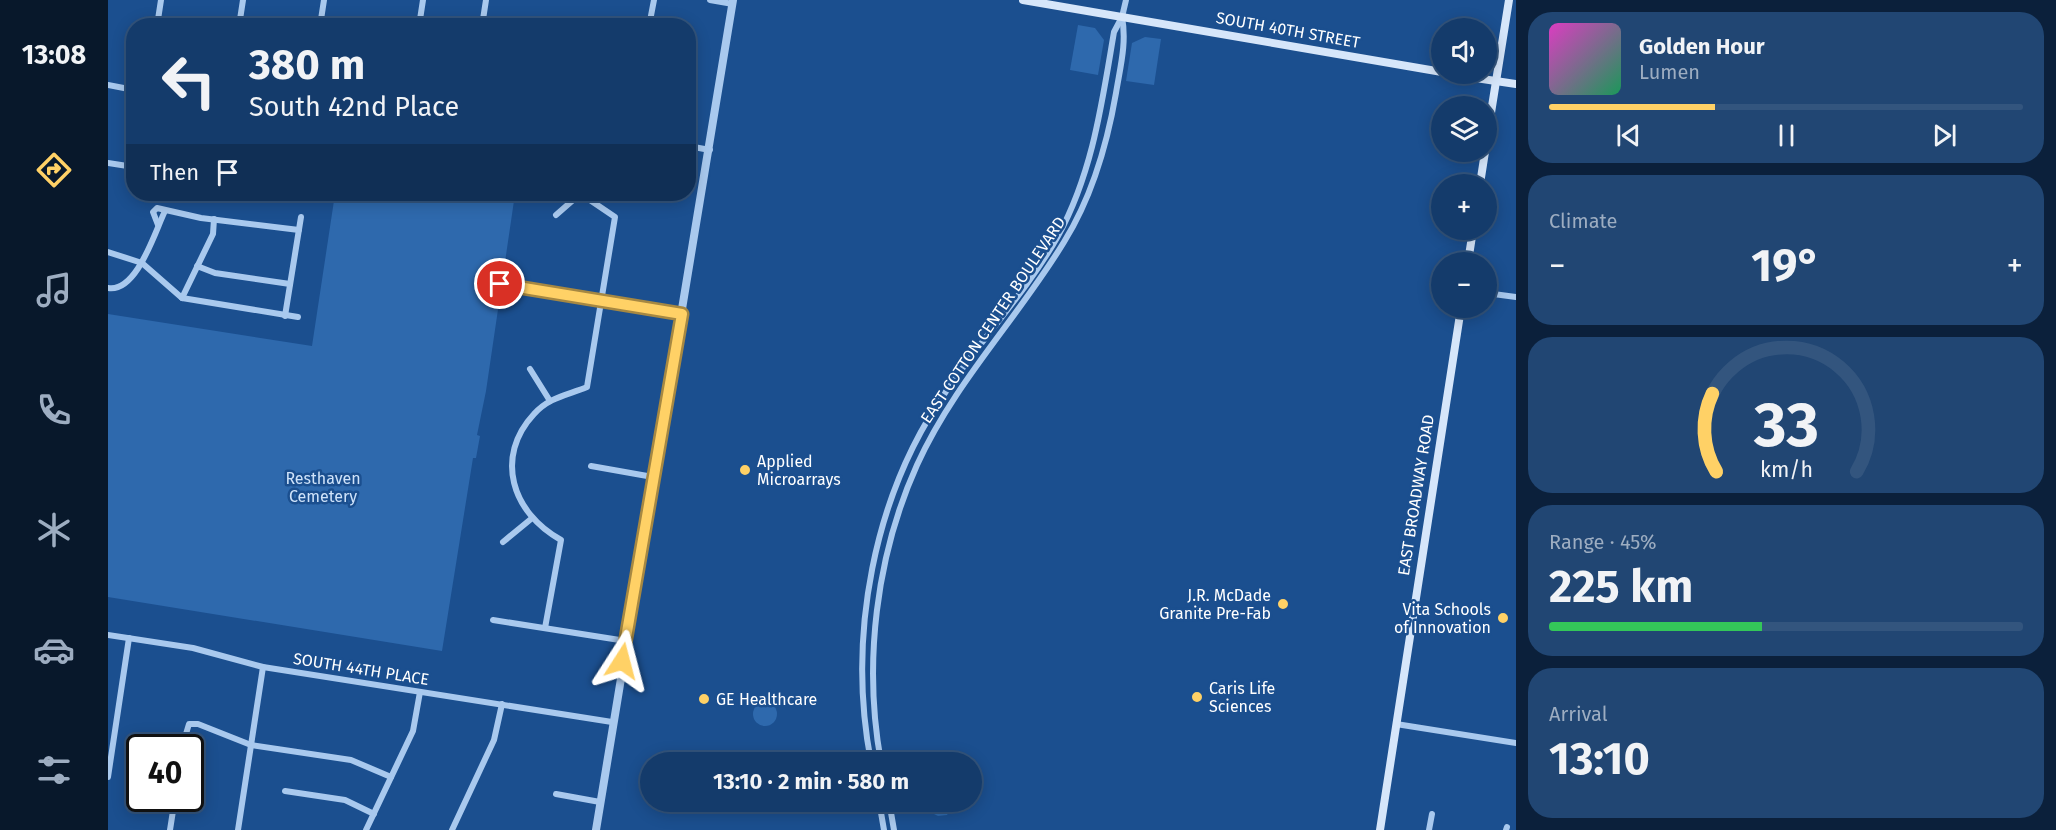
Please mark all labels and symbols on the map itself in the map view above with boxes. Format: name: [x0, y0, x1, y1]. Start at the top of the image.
street label: SOUTH 40TH STREET: [1215, 8, 1362, 52]
street label: EAST COTTON CENTER BOULEVARD: [917, 213, 1069, 427]
pin: [474, 258, 525, 309]
street label: EAST BROADWAY ROAD: [1394, 413, 1438, 577]
place label: Applied Microarrays: [757, 452, 841, 489]
marker: Applied Microarrays: [738, 463, 752, 477]
park label: Resthaven Cemetery: [285, 469, 361, 506]
place label: J.R. McDade Granite Pre-Fab: [1159, 586, 1271, 623]
marker: J.R. McDade Granite Pre-Fab: [1276, 597, 1290, 611]
place label: Vita Schools of Innovation: [1394, 600, 1491, 637]
marker: Vita Schools of Innovation: [1496, 611, 1510, 625]
position arrow: [590, 629, 654, 693]
street label: SOUTH 44TH PLACE: [292, 649, 430, 689]
place label: Caris Life Sciences: [1209, 679, 1275, 716]
place label: GE Healthcare: [716, 690, 817, 709]
marker: Caris Life Sciences: [1190, 690, 1204, 704]
marker: GE Healthcare: [697, 692, 711, 706]
speed limit sign: 40: [126, 734, 204, 812]

